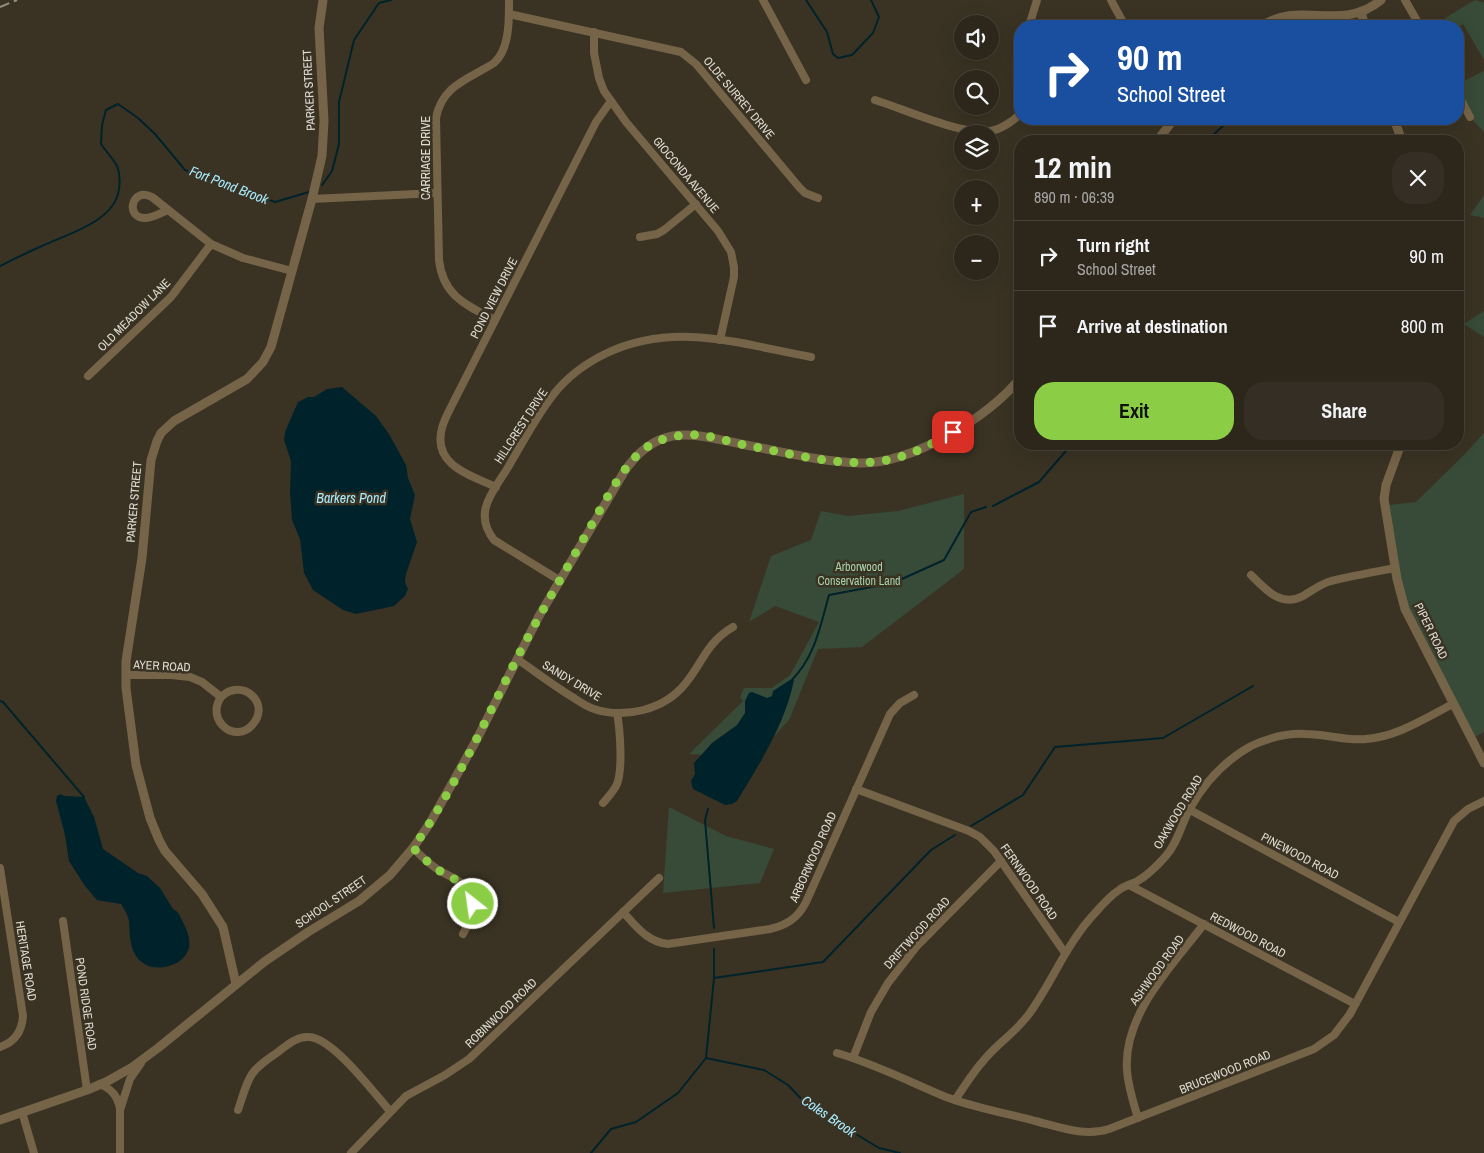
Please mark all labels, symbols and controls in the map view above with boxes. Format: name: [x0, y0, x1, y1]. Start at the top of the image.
map controls: [954, 15, 999, 280]
button: sound: [954, 15, 999, 60]
text: 90 m: [1117, 34, 1182, 81]
icon: right: [1034, 40, 1099, 105]
street label: PARKER STREET: [299, 49, 319, 131]
street label: OLDE SURREY DRIVE: [700, 53, 778, 143]
button: search: [954, 70, 999, 115]
text: School Street: [1117, 79, 1225, 109]
street label: CARRIAGE DRIVE: [418, 116, 434, 200]
button: layers: [954, 125, 999, 170]
street label: GIOCONDA AVENUE: [649, 133, 723, 217]
text: 12 min: [1034, 147, 1112, 187]
button: close: [1392, 152, 1444, 204]
water label: Fort Pond Brook: [187, 162, 272, 209]
button: +: [954, 180, 999, 225]
text: 890 m · 06:39: [1034, 186, 1114, 208]
text: Turn right: [1077, 232, 1149, 258]
button: −: [954, 235, 999, 280]
icon: right: [1034, 242, 1062, 270]
text: 90 m: [1409, 243, 1444, 269]
street label: POND VIEW DRIVE: [467, 255, 521, 341]
text: School Street: [1077, 258, 1156, 280]
street label: OLD MEADOW LANE: [94, 275, 174, 355]
icon: arrive: [1034, 312, 1062, 340]
text: Arrive at destination: [1077, 313, 1228, 339]
text: 800 m: [1401, 313, 1444, 339]
button: Exit: [1034, 382, 1234, 440]
button: Share: [1244, 382, 1444, 440]
street label: HILLCREST DRIVE: [491, 385, 551, 467]
pin: [932, 411, 974, 453]
icon: arrive: [939, 418, 967, 446]
street label: PARKER STREET: [122, 461, 146, 543]
water label: Barkers Pond: [316, 489, 386, 507]
park label: Arborwood Conservation Land: [817, 559, 901, 589]
street label: PIPER ROAD: [1411, 600, 1451, 662]
street label: AYER ROAD: [132, 656, 191, 675]
street label: SANDY DRIVE: [539, 657, 605, 705]
street label: OAKWOOD ROAD: [1150, 772, 1206, 852]
street label: ARBORWOOD ROAD: [785, 809, 840, 906]
street label: PINEWOOD ROAD: [1258, 829, 1342, 883]
street label: FERNWOOD ROAD: [997, 841, 1061, 923]
street label: SCHOOL STREET: [292, 872, 370, 932]
position arrow: [446, 877, 498, 929]
street label: DRIFTWOOD ROAD: [880, 894, 954, 972]
street label: REDWOOD ROAD: [1207, 908, 1289, 962]
street label: HERITAGE ROAD: [12, 920, 40, 1002]
street label: ASHWOOD ROAD: [1126, 932, 1188, 1009]
street label: POND RIDGE ROAD: [72, 957, 100, 1051]
street label: ROBINWOOD ROAD: [462, 975, 540, 1051]
street label: BRUCEWOOD ROAD: [1177, 1046, 1273, 1098]
water label: Coles Brook: [798, 1091, 861, 1142]

